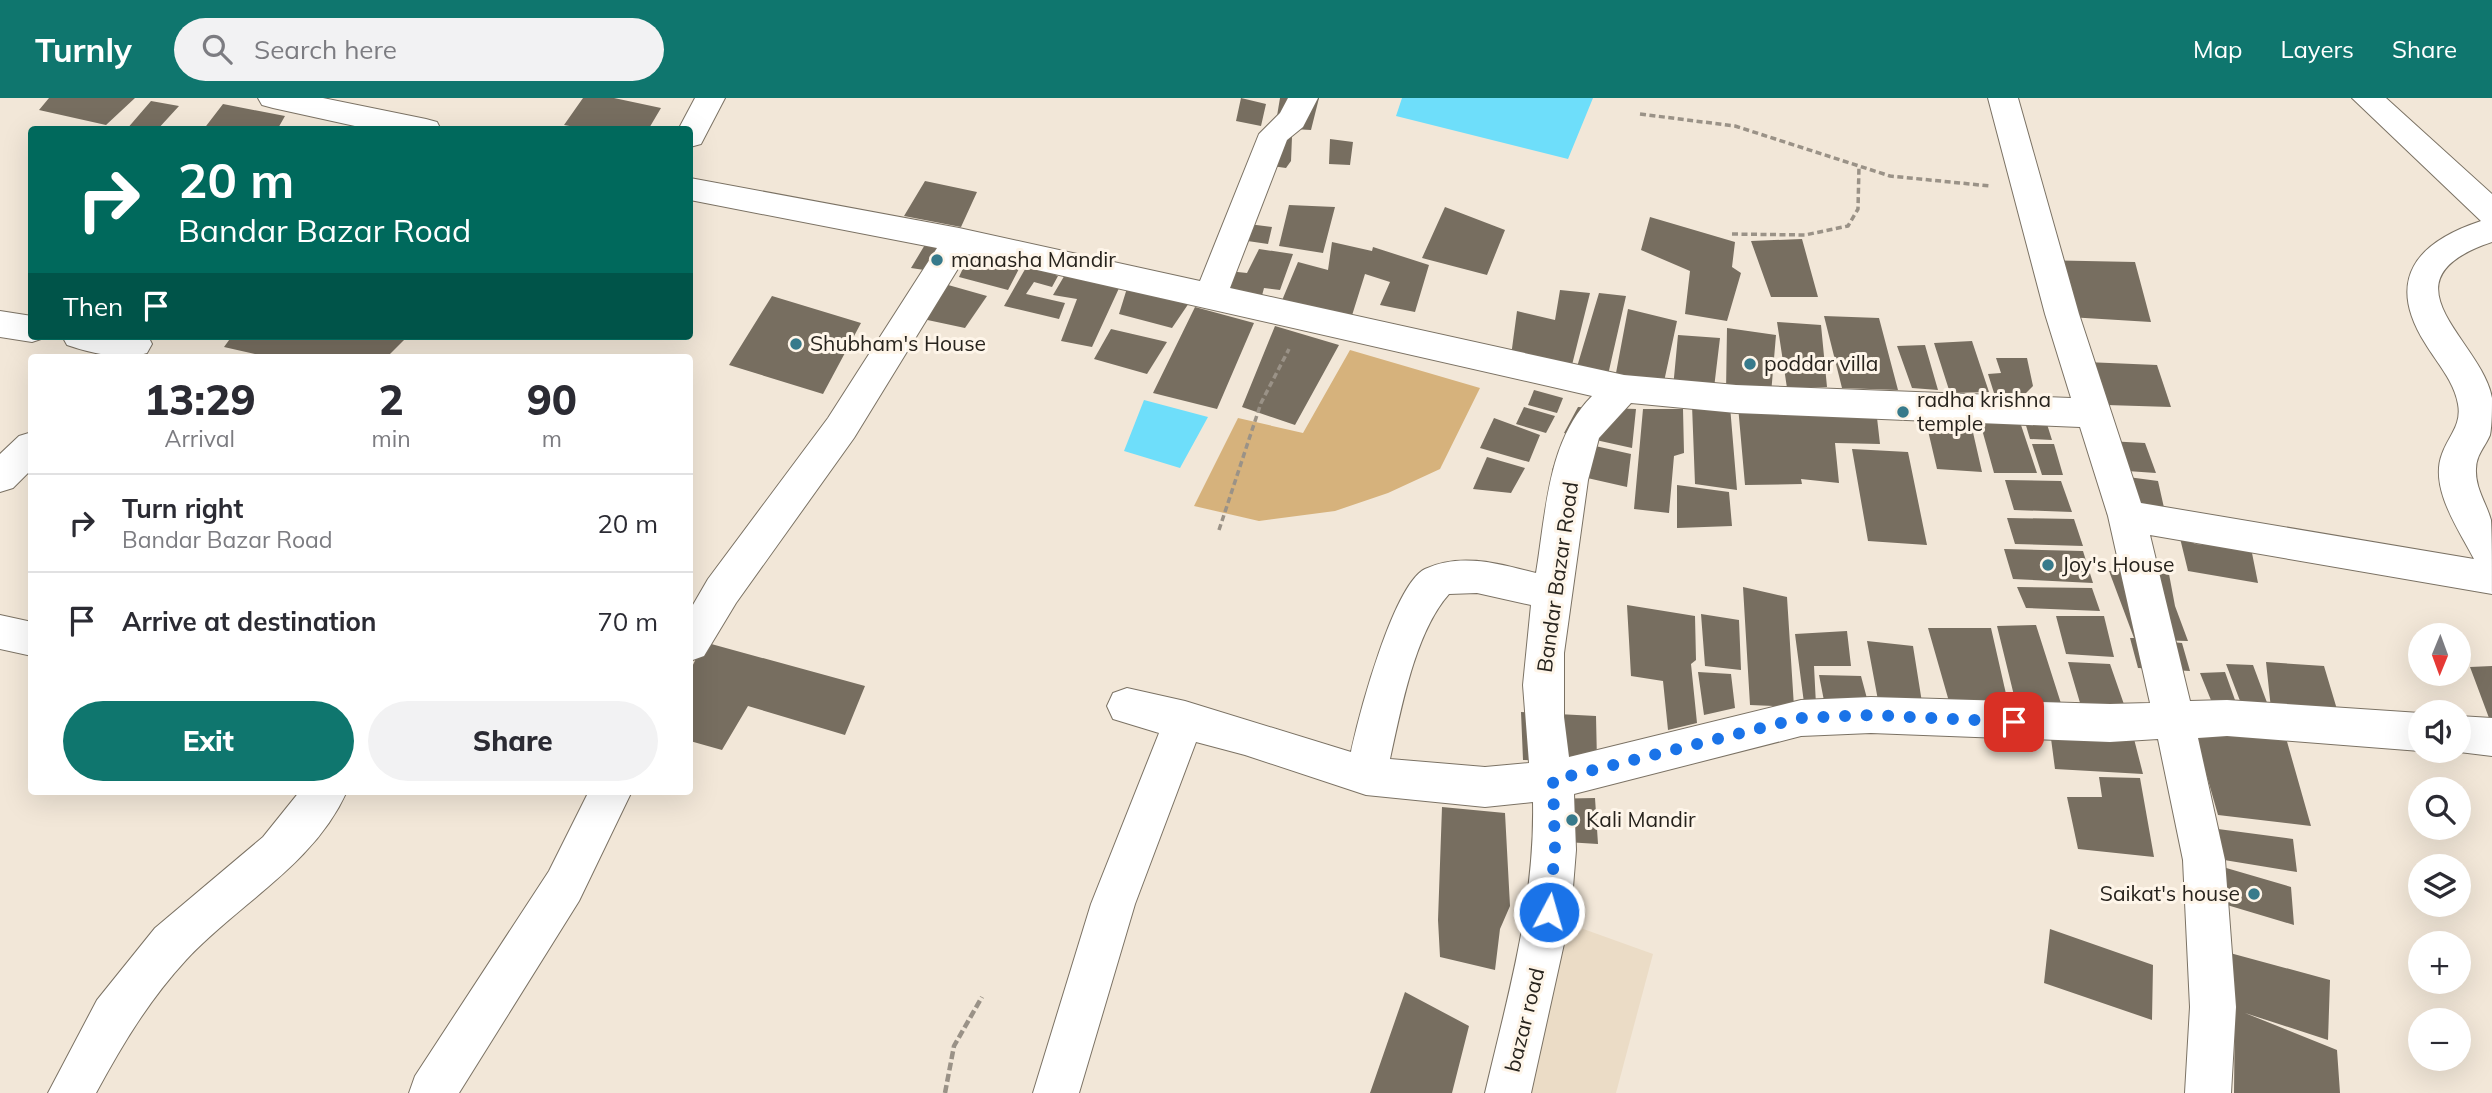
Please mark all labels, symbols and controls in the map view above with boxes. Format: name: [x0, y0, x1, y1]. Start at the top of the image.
search box: [174, 18, 664, 81]
text: Turnly: [35, 29, 132, 70]
icon: search: [198, 30, 236, 68]
text: Search here: [254, 33, 397, 66]
text: Map: [2193, 34, 2242, 64]
text: Layers: [2280, 34, 2354, 64]
text: Share: [2392, 34, 2457, 64]
text: 20 m: [178, 149, 294, 210]
icon: right: [63, 154, 154, 245]
text: Bandar Bazar Road: [178, 210, 471, 250]
place label: manasha Mandir: [951, 246, 1116, 272]
marker: manasha Mandir: [929, 252, 945, 268]
icon: arrive: [137, 287, 175, 325]
text: Then: [63, 290, 123, 323]
place label: Shubham's House: [810, 330, 986, 356]
marker: Shubham's House: [788, 336, 804, 352]
place label: poddar villa: [1764, 350, 1878, 376]
marker: poddar villa: [1742, 356, 1758, 372]
text: 13:29: [144, 373, 256, 426]
text: 2: [379, 373, 404, 426]
text: 90: [527, 373, 577, 426]
place label: radha krishna temple: [1917, 386, 2051, 436]
marker: radha krishna temple: [1895, 404, 1911, 420]
text: Arrival: [165, 424, 235, 453]
text: min: [372, 424, 411, 453]
text: m: [542, 424, 562, 453]
street label: Bandar Bazar Road: [1531, 480, 1583, 674]
text: Turn right: [122, 492, 243, 525]
icon: right: [63, 504, 101, 542]
text: 20 m: [597, 507, 658, 540]
text: Bandar Bazar Road: [122, 525, 333, 554]
place label: Joy's House: [2062, 551, 2174, 577]
marker: Joy's House: [2040, 557, 2056, 573]
icon: arrive: [63, 602, 101, 640]
text: Arrive at destination: [122, 605, 377, 638]
text: 70 m: [597, 605, 658, 638]
north arrow: [2408, 623, 2471, 686]
map controls: [2408, 623, 2471, 1071]
pin: [1984, 692, 2044, 752]
button: sound: [2408, 700, 2471, 763]
button: Exit: [63, 701, 354, 781]
button: Share: [368, 701, 658, 781]
icon: arrive: [1995, 703, 2033, 741]
button: search: [2408, 777, 2471, 840]
place label: Kali Mandir: [1586, 806, 1696, 832]
marker: Kali Mandir: [1564, 812, 1580, 828]
button: layers: [2408, 854, 2471, 917]
position arrow: [1512, 875, 1586, 949]
place label: Saikat's house: [2100, 880, 2240, 906]
marker: Saikat's house: [2246, 886, 2262, 902]
button: +: [2408, 931, 2471, 994]
street label: bazar road: [1499, 965, 1550, 1075]
button: −: [2408, 1008, 2471, 1071]

